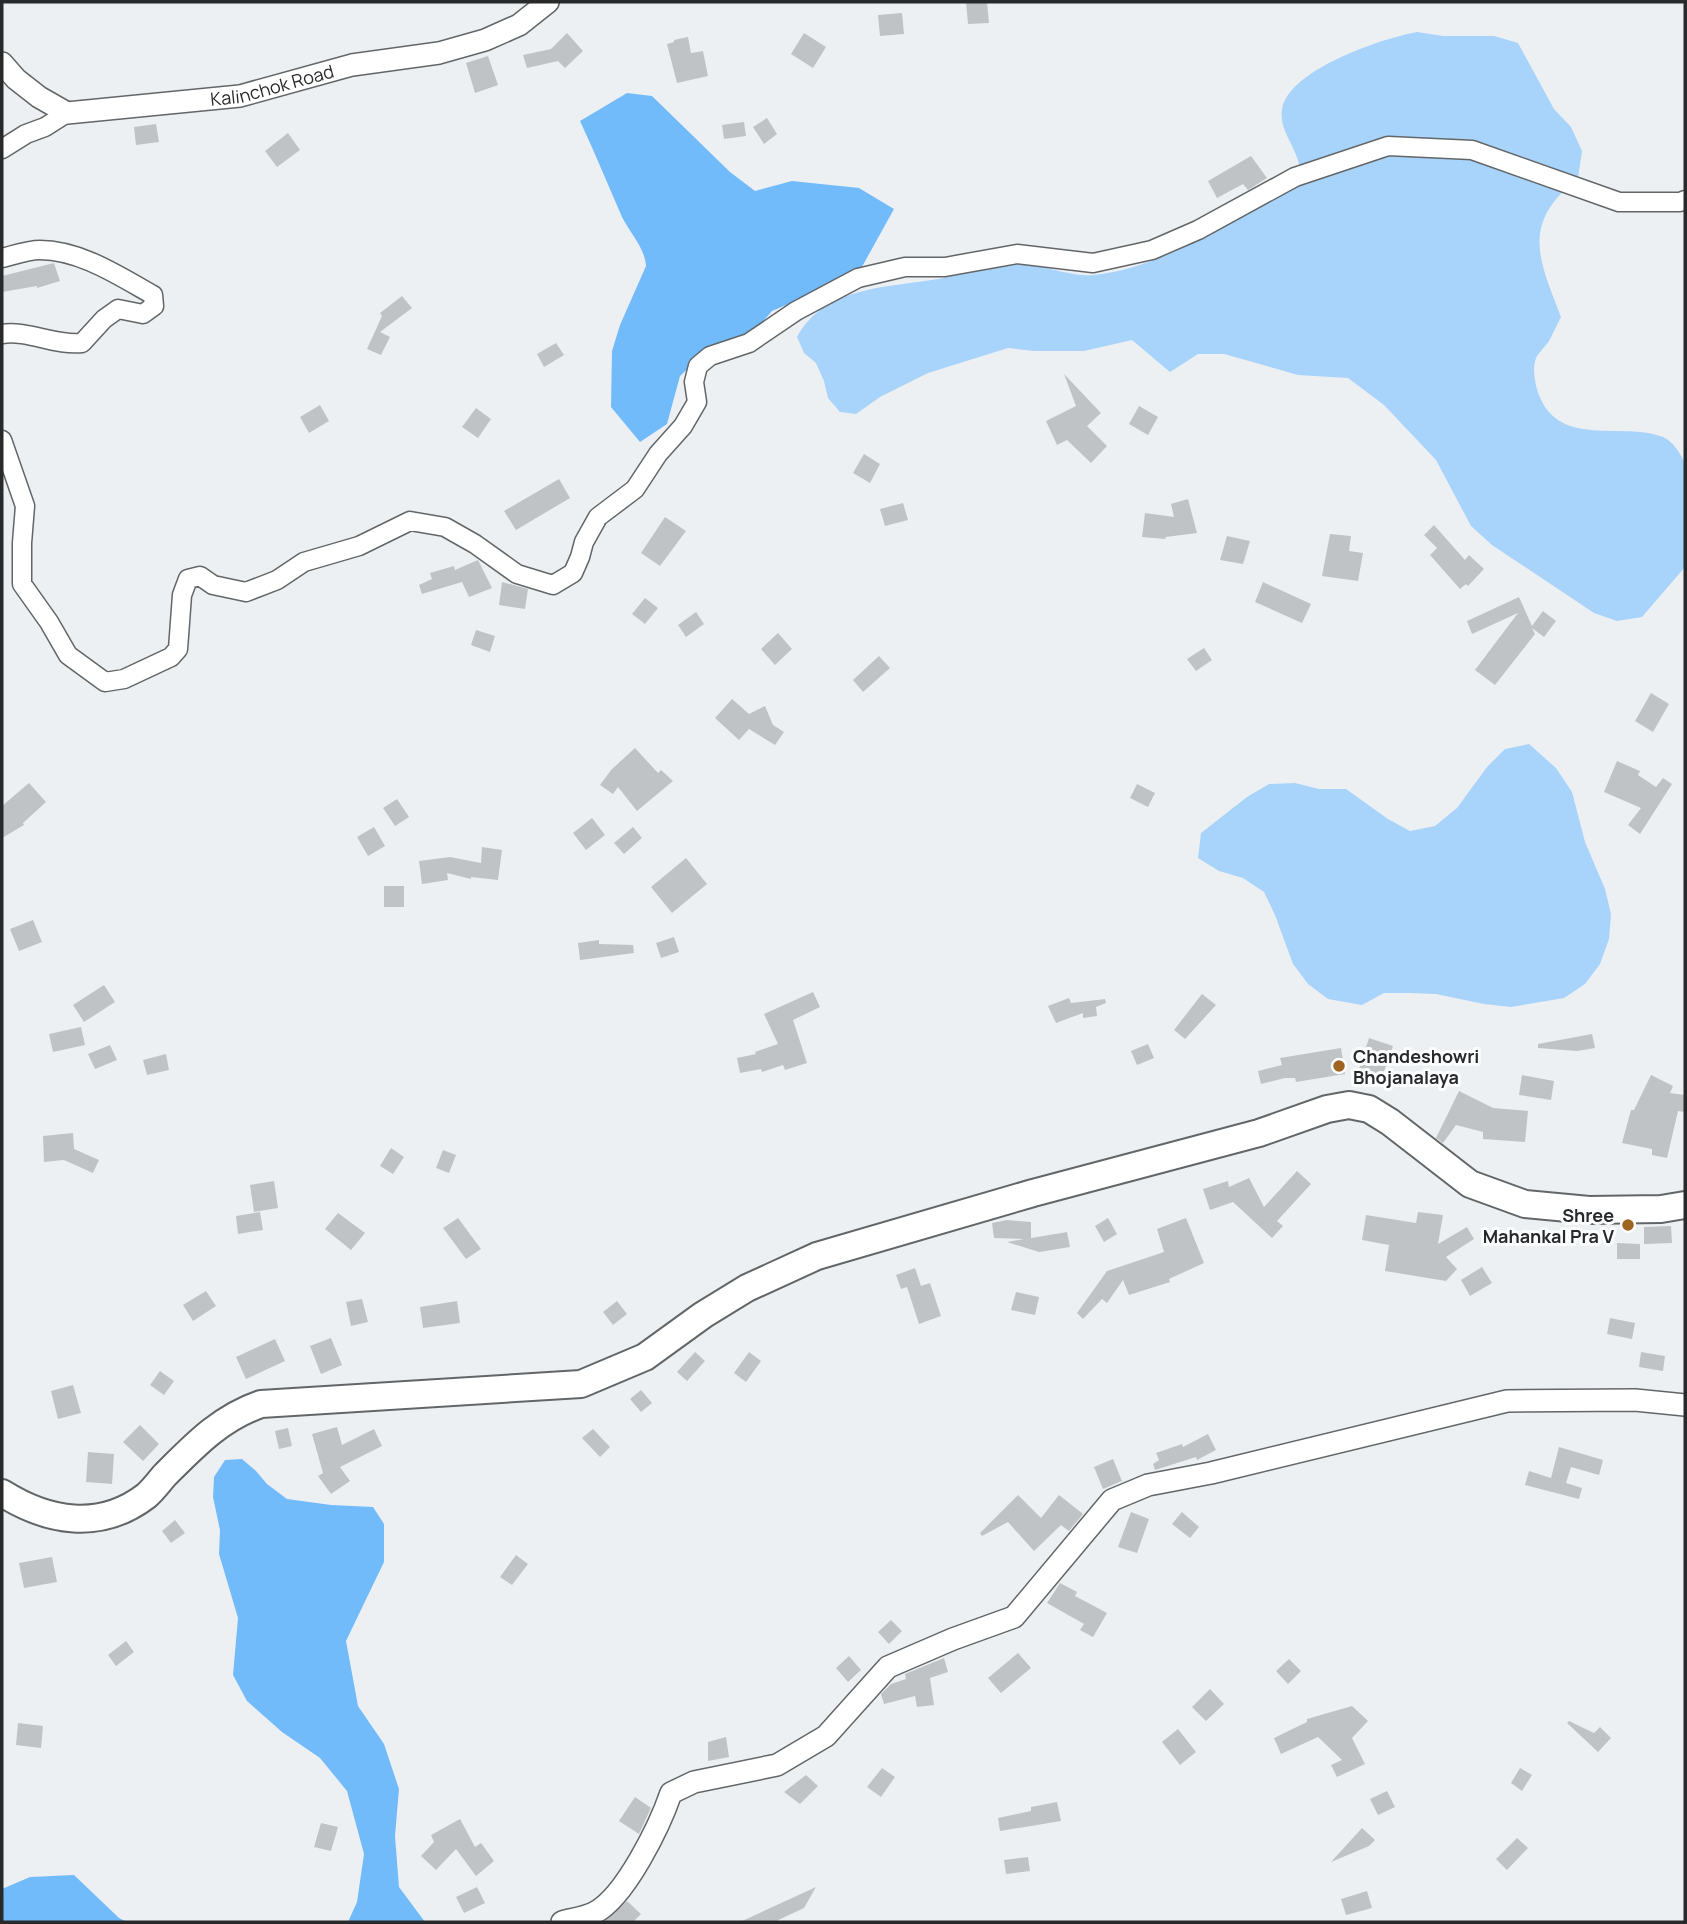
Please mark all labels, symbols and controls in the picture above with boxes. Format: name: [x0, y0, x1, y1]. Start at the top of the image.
street label: Kalinchok Road: [209, 59, 336, 111]
place label: Chandeshowri Bhojanalaya: [1353, 1044, 1479, 1089]
marker: Chandeshowri Bhojanalaya: [1331, 1058, 1347, 1074]
place label: Shree Mahankal Pra V: [1483, 1203, 1614, 1248]
marker: Shree Mahankal Pra V: [1620, 1217, 1636, 1233]

